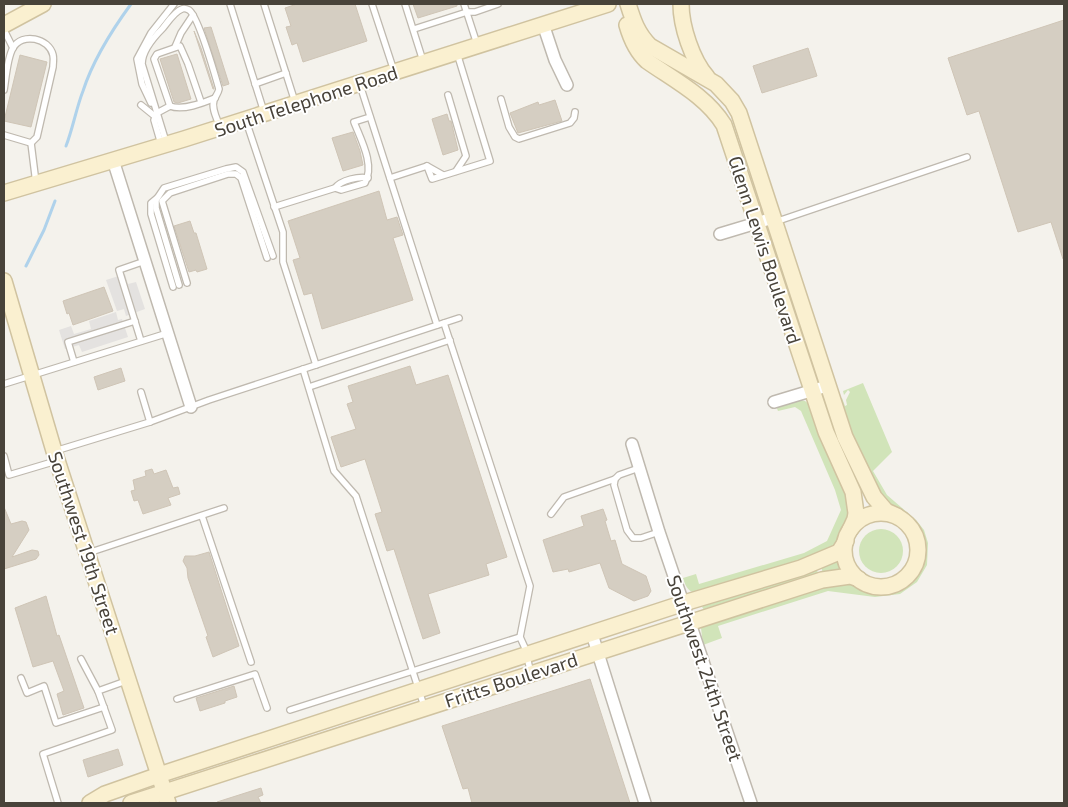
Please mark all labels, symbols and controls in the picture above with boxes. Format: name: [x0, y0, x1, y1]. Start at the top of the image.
street label: South Telephone Road: [211, 60, 400, 141]
street label: Glenn Lewis Boulevard: [724, 153, 807, 347]
street label: Southwest 19th Street: [44, 448, 125, 637]
street label: Southwest 24th Street: [663, 572, 748, 764]
street label: Fritts Boulevard: [441, 647, 580, 712]

